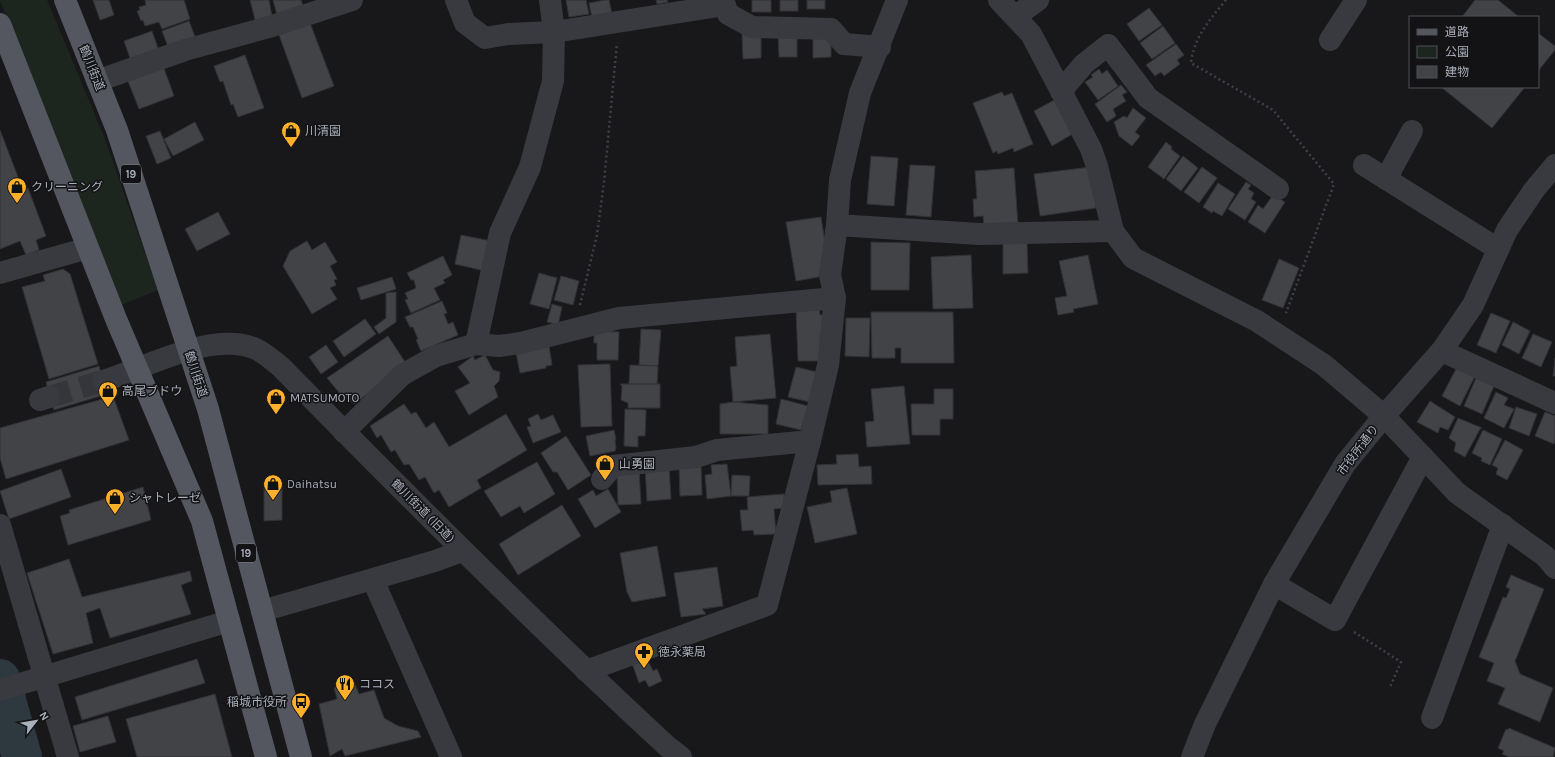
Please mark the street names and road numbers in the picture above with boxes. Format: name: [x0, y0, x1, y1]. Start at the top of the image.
street label: 鶴川街道: [77, 43, 107, 93]
road number: 19: [121, 165, 141, 183]
street label: 鶴川街道: [182, 349, 210, 399]
street label: 市役所通り: [1334, 422, 1382, 478]
street label: 鶴川街道 (旧道): [389, 477, 457, 545]
road number: 19: [236, 544, 256, 562]

